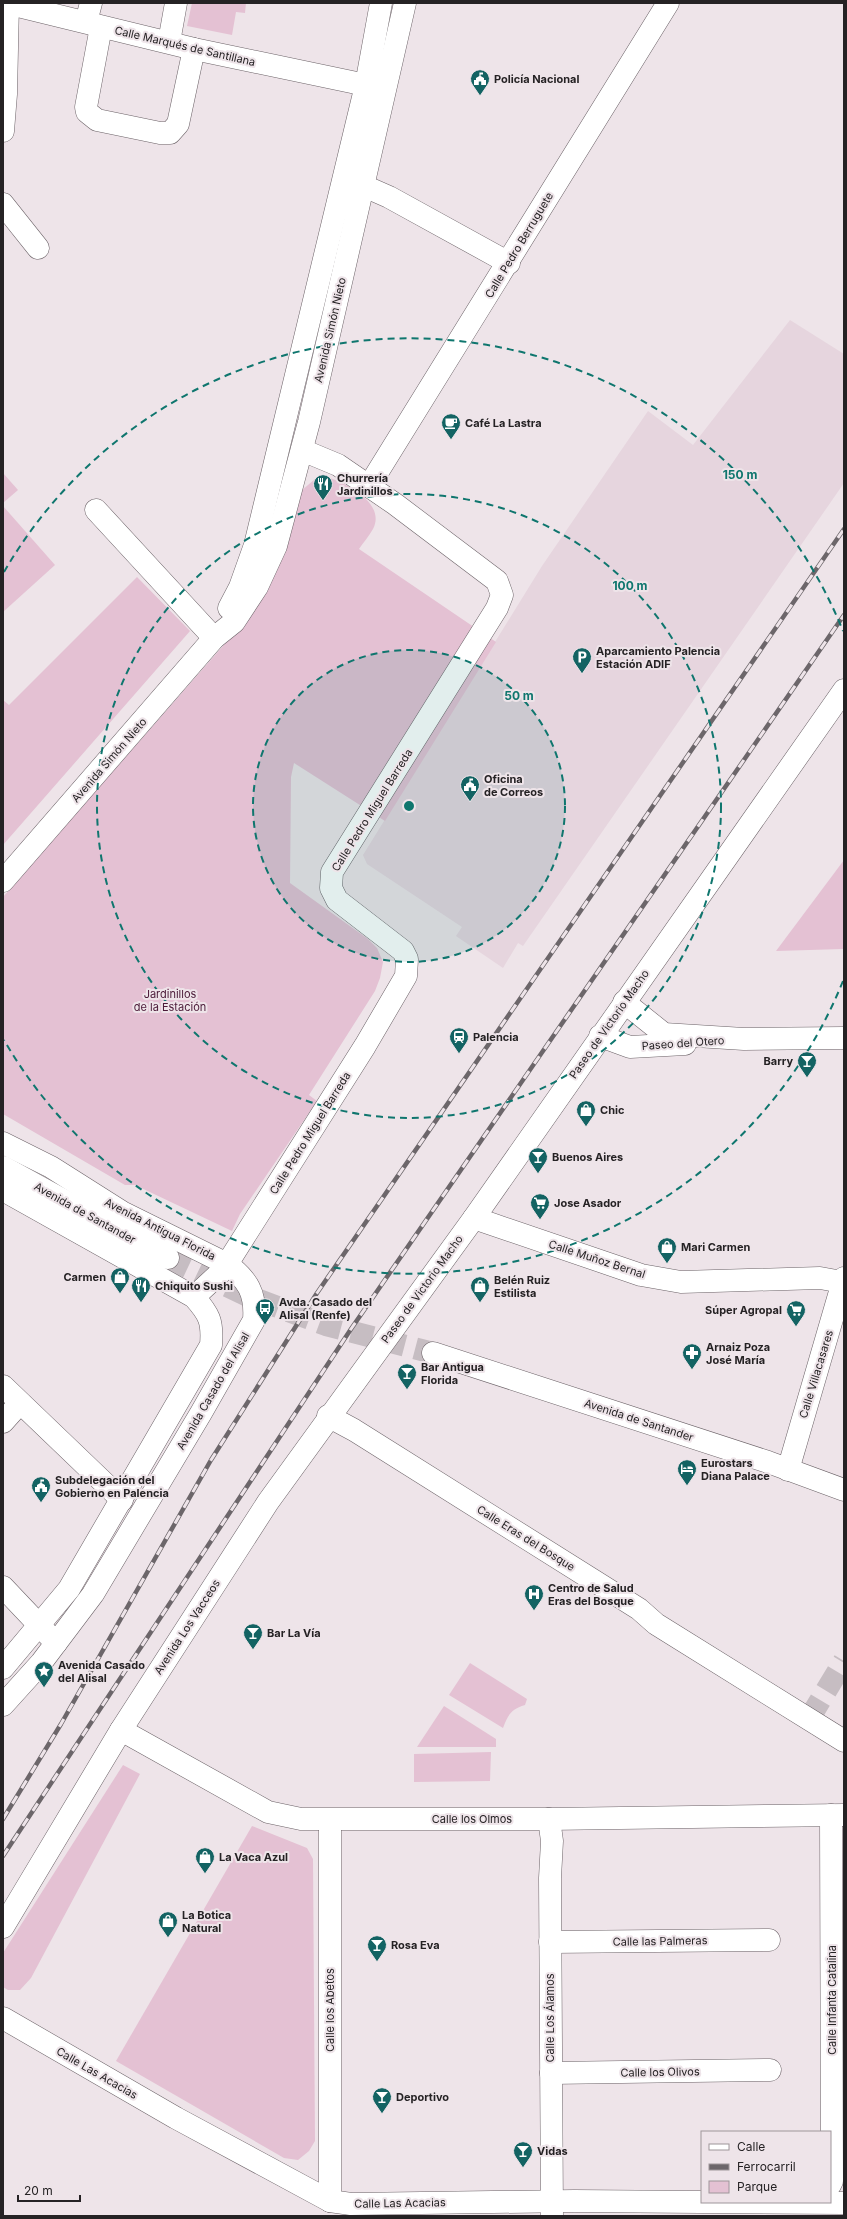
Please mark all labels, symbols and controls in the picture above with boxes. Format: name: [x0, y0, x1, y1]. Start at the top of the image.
street label: Calle Marqués de Santillana: [113, 23, 257, 69]
public building icon: Policía Nacional: [469, 68, 491, 96]
place label: Policía Nacional: [494, 72, 579, 86]
street label: Calle Pedro Berruguete: [482, 190, 556, 300]
street label: Avenida Simón Nieto: [311, 276, 349, 384]
cafe icon: Café La Lastra: [440, 412, 462, 440]
place label: Café La Lastra: [465, 416, 542, 430]
text: 150 m: [723, 467, 757, 482]
place label: Churrería Jardinillos: [337, 471, 393, 498]
restaurant icon: Churrería Jardinillos: [312, 473, 334, 501]
text: 100 m: [612, 578, 648, 593]
place label: Aparcamiento Palencia Estación ADIF: [596, 644, 720, 671]
parking icon: Aparcamiento Palencia Estación ADIF: [571, 646, 593, 674]
text: 50 m: [504, 688, 534, 703]
street label: Avenida Simón Nieto: [68, 715, 150, 805]
street label: Calle Pedro Miguel Barreda: [328, 746, 416, 874]
place label: Oficina de Correos: [484, 772, 543, 799]
public building icon: Oficina de Correos: [459, 774, 481, 802]
centre of rings: [402, 799, 416, 813]
street label: Paseo de Victorio Macho: [566, 966, 652, 1081]
park label: Jardinillos de la Estación: [134, 987, 206, 1014]
station icon: Palencia: [448, 1026, 470, 1054]
place label: Palencia: [473, 1030, 519, 1044]
street label: Paseo del Otero: [641, 1033, 725, 1053]
bar icon: Barry: [796, 1050, 818, 1078]
place label: Barry: [764, 1054, 793, 1068]
street label: Calle Pedro Miguel Barreda: [266, 1069, 354, 1197]
shop icon: Chic: [575, 1099, 597, 1127]
place label: Chic: [600, 1103, 625, 1117]
bar icon: Buenos Aires: [527, 1146, 549, 1174]
place label: Buenos Aires: [552, 1150, 623, 1164]
street label: Avenida de Santander: [32, 1179, 138, 1247]
supermarket icon: Jose Asador: [529, 1192, 551, 1220]
street label: Avenida Antigua Florida: [102, 1195, 218, 1263]
place label: Jose Asador: [554, 1196, 622, 1210]
street label: Paseo de Victorio Macho: [378, 1232, 466, 1346]
shop icon: Mari Carmen: [656, 1236, 678, 1264]
street label: Calle Muñoz Bernal: [547, 1237, 647, 1281]
place label: Mari Carmen: [681, 1240, 750, 1254]
shop icon: Carmen: [109, 1266, 131, 1294]
place label: Carmen: [63, 1270, 106, 1284]
place label: Belén Ruiz Estilista: [494, 1273, 550, 1300]
restaurant icon: Chiquito Sushi: [130, 1275, 152, 1303]
shop icon: Belén Ruiz Estilista: [469, 1275, 491, 1303]
place label: Chiquito Sushi: [155, 1279, 233, 1293]
place label: Avda. Casado del Alisal (Renfe): [279, 1295, 372, 1322]
bus stop icon: Avda. Casado del Alisal (Renfe): [254, 1297, 276, 1325]
supermarket icon: Súper Agropal: [785, 1299, 807, 1327]
place label: Súper Agropal: [705, 1303, 782, 1317]
street label: Calle Villacasares: [796, 1328, 836, 1420]
street label: Avenida Casado del Alisal: [174, 1330, 252, 1452]
place label: Arnaiz Poza José María: [706, 1340, 770, 1367]
pharmacy icon: Arnaiz Poza José María: [681, 1342, 703, 1370]
place label: Bar Antigua Florida: [421, 1360, 484, 1387]
bar icon: Bar Antigua Florida: [396, 1362, 418, 1390]
street label: Avenida de Santander: [583, 1396, 695, 1444]
place label: Eurostars Diana Palace: [701, 1456, 770, 1483]
hotel icon: Eurostars Diana Palace: [676, 1458, 698, 1486]
place label: Subdelegación del Gobierno en Palencia: [55, 1473, 169, 1500]
public building icon: Subdelegación del Gobierno en Palencia: [30, 1475, 52, 1503]
street label: Calle Eras del Bosque: [474, 1502, 578, 1574]
street label: Avenida Los Vacceos: [151, 1577, 223, 1677]
place label: Centro de Salud Eras del Bosque: [548, 1581, 634, 1608]
hospital icon: Centro de Salud Eras del Bosque: [523, 1583, 545, 1611]
bar icon: Bar La Vía: [242, 1622, 264, 1650]
place label: Bar La Vía: [267, 1626, 321, 1640]
place label: Avenida Casado del Alisal: [58, 1658, 145, 1685]
place icon: Avenida Casado del Alisal: [33, 1660, 55, 1688]
street label: Calle los Olmos: [432, 1812, 512, 1826]
shop icon: La Vaca Azul: [194, 1846, 216, 1874]
place label: La Vaca Azul: [219, 1850, 288, 1864]
place label: La Botica Natural: [182, 1908, 231, 1935]
shop icon: La Botica Natural: [157, 1910, 179, 1938]
street label: Calle las Palmeras: [612, 1933, 708, 1949]
bar icon: Rosa Eva: [366, 1934, 388, 1962]
place label: Rosa Eva: [391, 1938, 440, 1952]
street label: Calle Infanta Catalina: [825, 1945, 839, 2055]
street label: Calle los Abetos: [323, 1968, 337, 2052]
street label: Calle Los Álamos: [543, 1973, 557, 2063]
street label: Calle Las Acacias: [54, 2044, 140, 2102]
street label: Calle los Olivos: [620, 2064, 700, 2080]
bar icon: Deportivo: [371, 2086, 393, 2114]
place label: Deportivo: [396, 2090, 449, 2104]
legend: [701, 2131, 831, 2203]
text: Calle: [737, 2139, 765, 2154]
bar icon: Vidas: [512, 2140, 534, 2168]
place label: Vidas: [537, 2144, 568, 2158]
text: Ferrocarril: [737, 2159, 796, 2174]
scale bar: [18, 2177, 80, 2203]
text: Parque: [737, 2179, 777, 2194]
text: 20 m: [24, 2183, 53, 2198]
street label: Calle Las Acacias: [354, 2195, 446, 2211]

